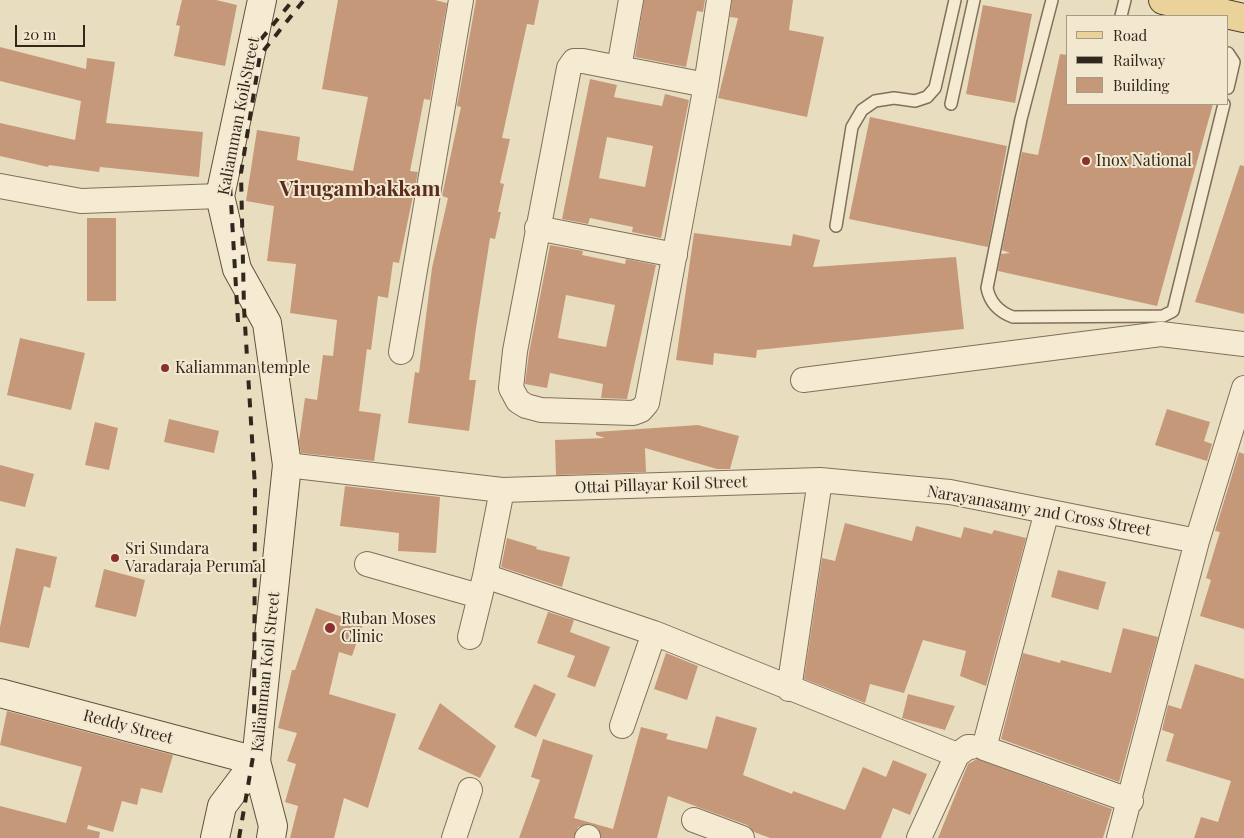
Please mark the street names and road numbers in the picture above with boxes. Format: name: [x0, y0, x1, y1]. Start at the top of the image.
street label: Kaliamman Koil Street: [214, 35, 264, 197]
street label: Ottai Pillayar Koil Street: [574, 472, 748, 498]
street label: Narayanasamy 2nd Cross Street: [926, 482, 1152, 540]
street label: Kaliamman Koil Street: [248, 591, 284, 753]
street label: Reddy Street: [81, 706, 175, 748]

